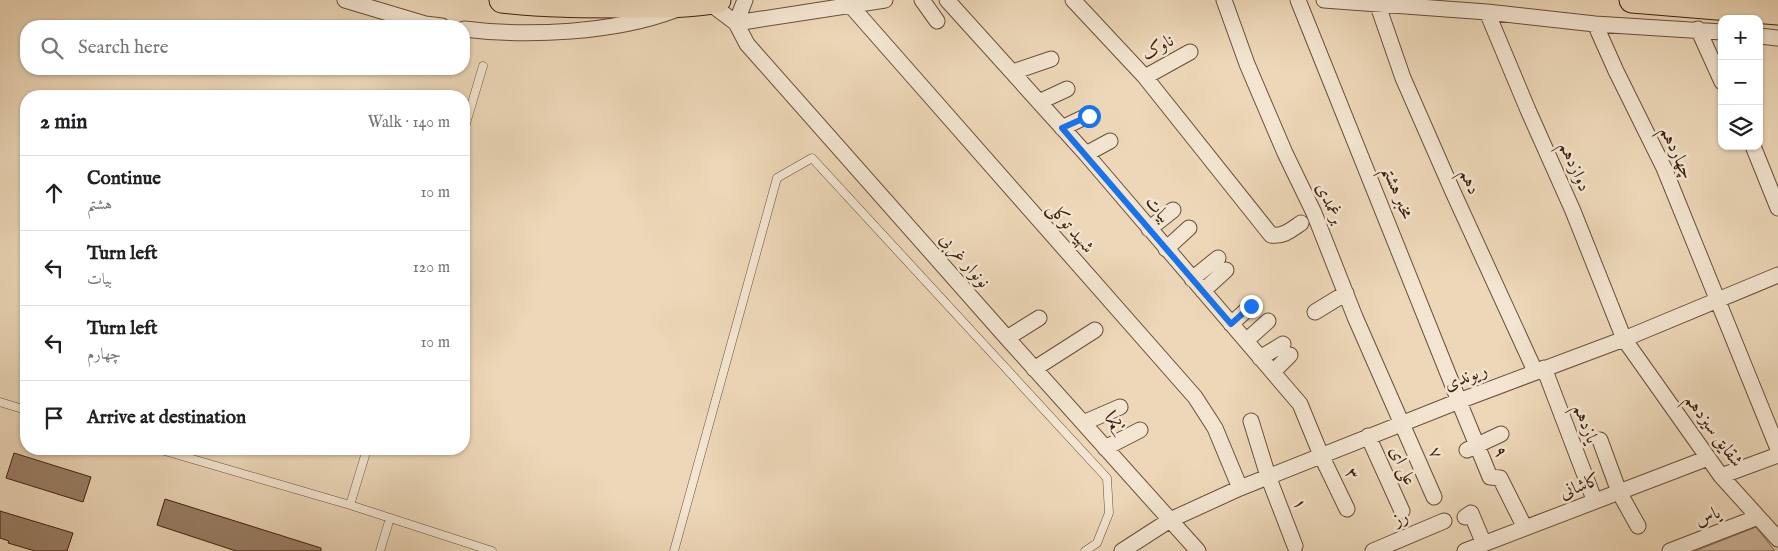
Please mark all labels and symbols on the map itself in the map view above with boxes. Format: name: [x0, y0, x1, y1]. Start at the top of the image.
street label: ناوک: [1138, 30, 1178, 66]
route start: [1078, 105, 1101, 128]
street label: چهاردهم: [1650, 123, 1698, 185]
street label: دوازدهم: [1549, 139, 1595, 197]
street label: مخبر هشتم: [1371, 163, 1418, 225]
street label: دهم: [1450, 166, 1485, 200]
street label: برغمدی: [1310, 179, 1348, 229]
street label: بیات: [1139, 192, 1175, 228]
street label: شهید توکلی: [1041, 198, 1099, 258]
street label: نونوار غربی: [934, 228, 994, 294]
route end: [1240, 295, 1263, 318]
street label: ریوندی: [1441, 359, 1491, 397]
street label: شقایق سیزدهم: [1675, 390, 1747, 475]
street label: یازدهم: [1563, 401, 1604, 450]
street label: یکم: [1102, 407, 1130, 439]
street label: علی ای: [1383, 443, 1421, 489]
street label: ۹: [1487, 443, 1513, 461]
street label: ۷: [1422, 444, 1448, 462]
street label: ۳: [1338, 464, 1364, 484]
street label: کاشانی: [1557, 469, 1603, 505]
street label: ۱: [1286, 495, 1312, 513]
street label: یاس: [1692, 501, 1725, 532]
street label: رز: [1388, 506, 1412, 533]

